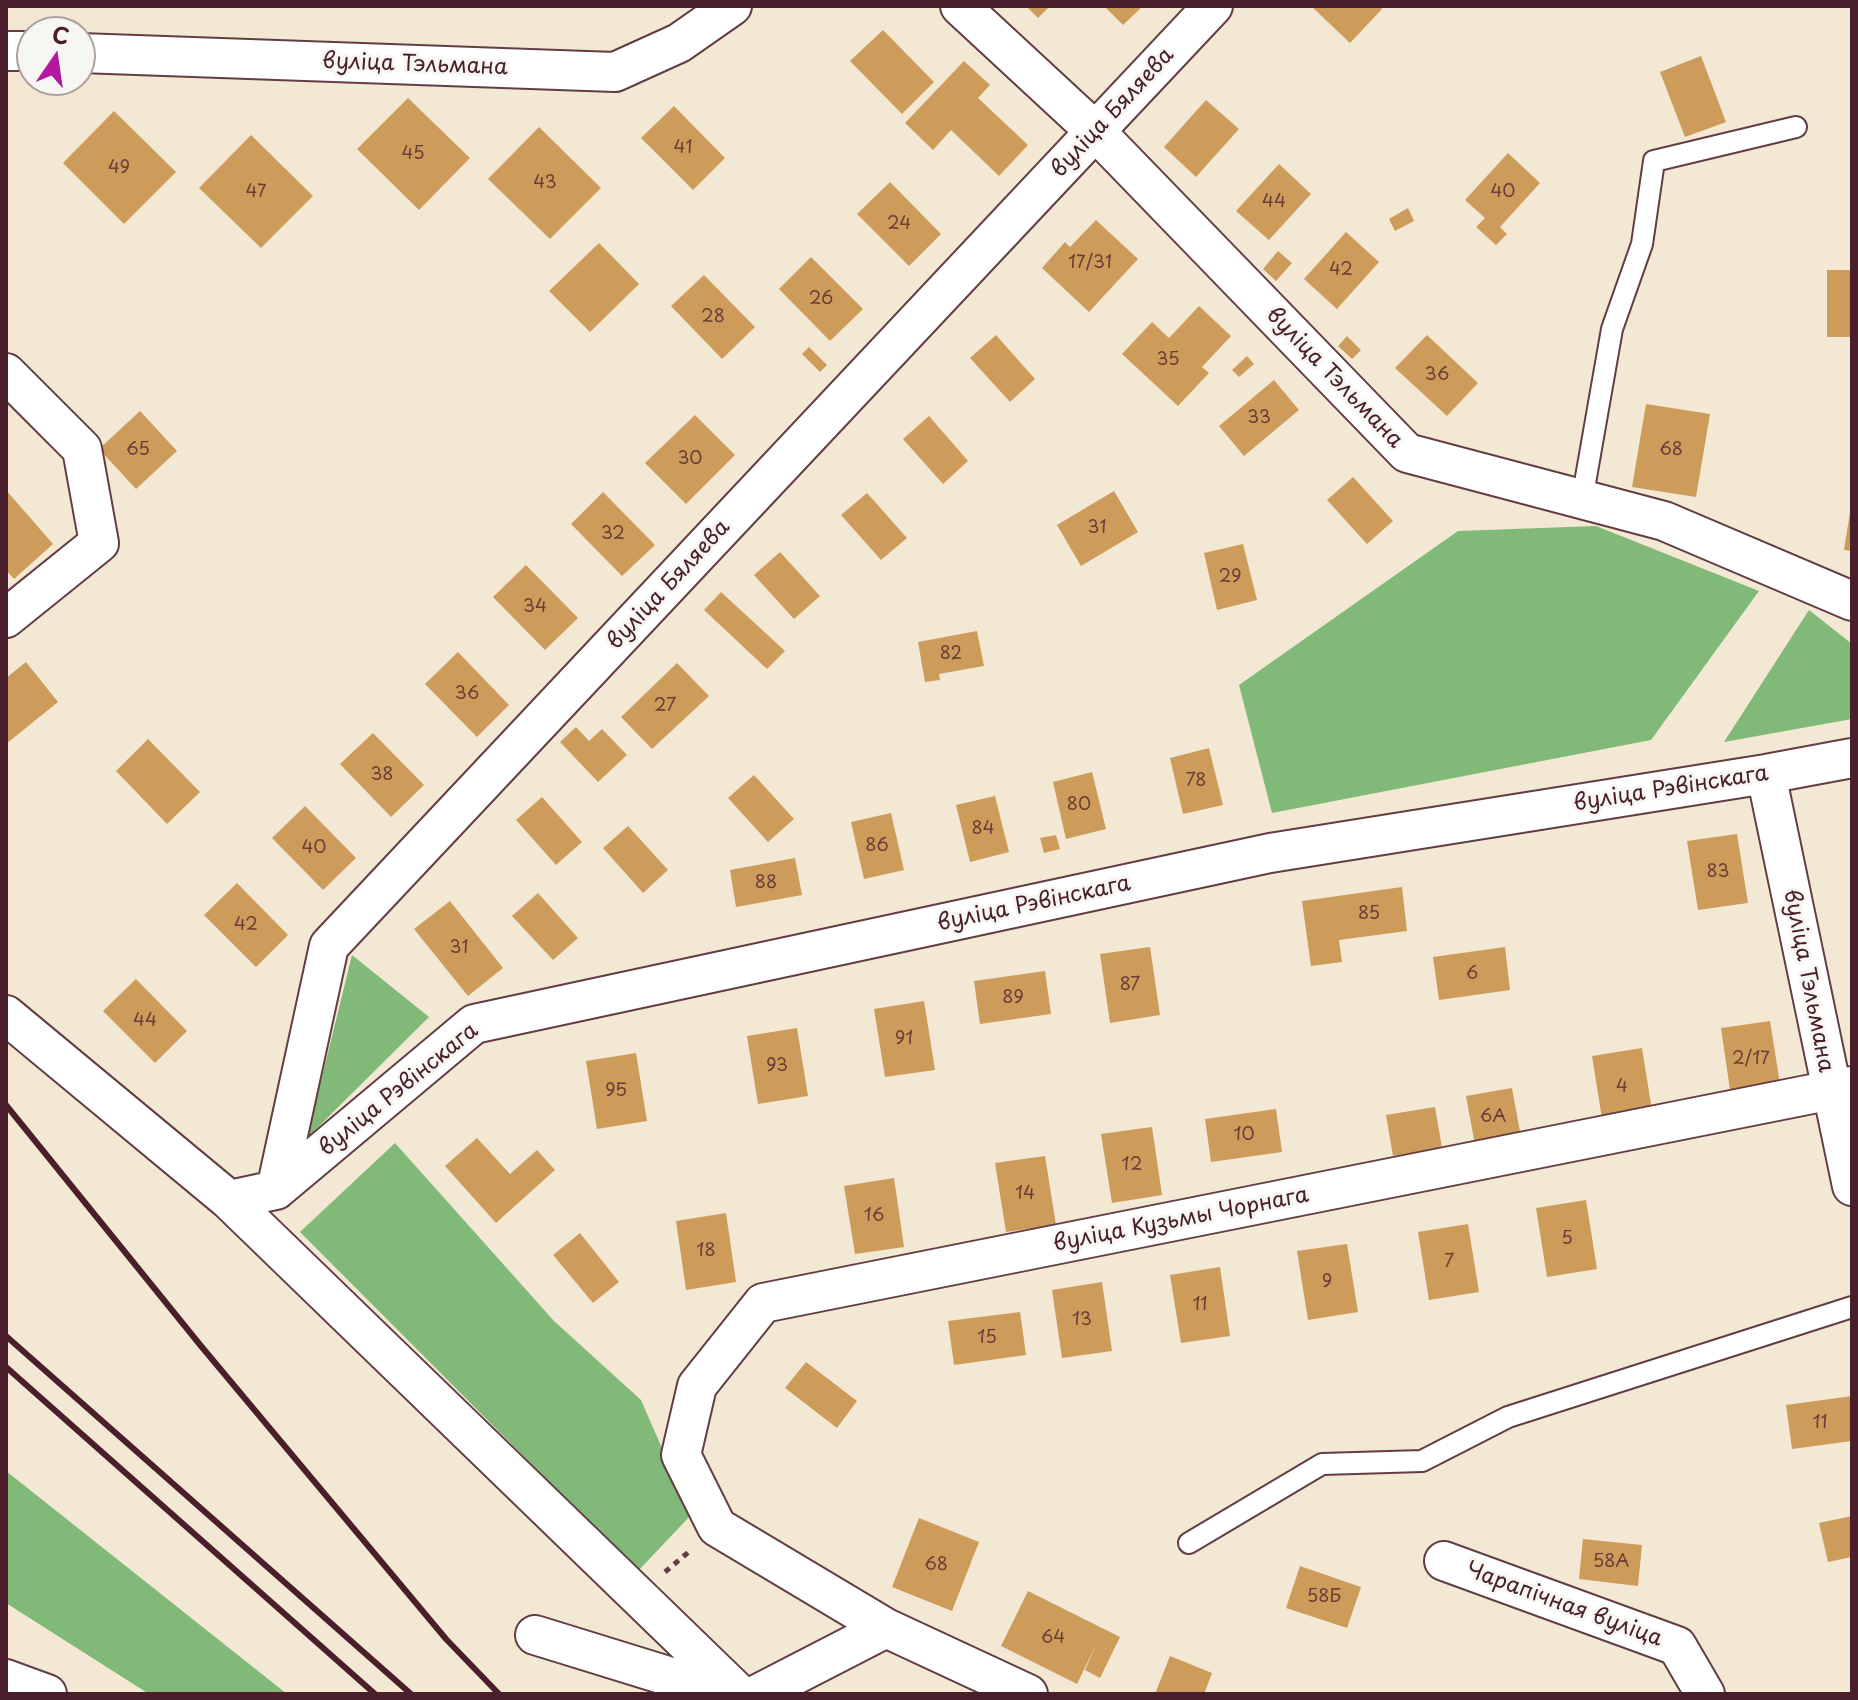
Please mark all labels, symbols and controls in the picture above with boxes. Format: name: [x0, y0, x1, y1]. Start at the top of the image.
north arrow: [16, 16, 96, 96]
text: С: [49, 16, 73, 52]
street label: вуліца Бяляева: [1046, 43, 1180, 183]
street label: вуліца Тэльмана: [322, 49, 508, 81]
house number: 41: [674, 137, 692, 159]
house number: 45: [402, 143, 424, 165]
house number: 49: [108, 157, 130, 179]
house number: 43: [533, 172, 557, 194]
house number: 47: [245, 181, 267, 203]
house number: 40: [1490, 181, 1516, 203]
house number: 44: [1262, 191, 1286, 213]
house number: 24: [887, 213, 911, 235]
house number: 17/31: [1068, 252, 1112, 274]
house number: 42: [1329, 259, 1353, 281]
house number: 26: [809, 288, 833, 310]
street label: вуліца Тэльмана: [1260, 302, 1408, 454]
house number: 28: [701, 306, 725, 328]
house number: 35: [1156, 349, 1180, 371]
house number: 36: [1425, 364, 1449, 386]
house number: 33: [1247, 407, 1271, 429]
house number: 65: [126, 439, 150, 461]
house number: 68: [1659, 439, 1683, 461]
house number: 30: [677, 448, 703, 470]
street label: вуліца Бяляева: [602, 515, 736, 655]
house number: 31: [1088, 517, 1106, 539]
house number: 32: [601, 523, 625, 545]
house number: 29: [1219, 566, 1241, 588]
house number: 34: [523, 596, 547, 618]
house number: 82: [940, 643, 962, 665]
house number: 36: [455, 683, 479, 705]
house number: 27: [654, 695, 676, 717]
street label: вуліца Рэвінскага: [1572, 761, 1770, 817]
house number: 38: [370, 764, 394, 786]
house number: 78: [1186, 770, 1206, 792]
house number: 80: [1067, 794, 1091, 816]
house number: 84: [971, 818, 995, 840]
house number: 86: [865, 835, 889, 857]
house number: 40: [301, 837, 327, 859]
house number: 83: [1707, 861, 1729, 883]
street label: вуліца Рэвінскага: [935, 871, 1133, 937]
house number: 88: [755, 872, 777, 894]
street label: вуліца Тэльмана: [1777, 887, 1839, 1075]
house number: 85: [1358, 903, 1380, 925]
house number: 42: [234, 914, 258, 936]
house number: 31: [450, 937, 468, 959]
house number: 6: [1466, 963, 1478, 985]
house number: 87: [1120, 974, 1140, 996]
house number: 89: [1002, 987, 1024, 1009]
house number: 44: [133, 1010, 157, 1032]
street label: вуліца Рэвінскага: [314, 1018, 484, 1162]
house number: 91: [895, 1028, 913, 1050]
house number: 2/17: [1732, 1048, 1770, 1070]
house number: 93: [766, 1055, 788, 1077]
house number: 4: [1616, 1076, 1628, 1098]
house number: 95: [605, 1080, 627, 1102]
house number: 6А: [1480, 1106, 1506, 1128]
house number: 10: [1233, 1124, 1255, 1146]
house number: 12: [1122, 1154, 1142, 1176]
street label: вуліца Кузьмы Чорнага: [1051, 1182, 1311, 1258]
house number: 14: [1015, 1183, 1035, 1205]
house number: 16: [864, 1205, 884, 1227]
house number: 5: [1561, 1228, 1573, 1250]
house number: 18: [696, 1240, 716, 1262]
house number: 7: [1444, 1251, 1454, 1273]
house number: 9: [1322, 1271, 1332, 1293]
house number: 11: [1192, 1294, 1208, 1316]
house number: 13: [1072, 1309, 1092, 1331]
house number: 15: [977, 1327, 997, 1349]
house number: 11: [1812, 1412, 1828, 1434]
house number: 58А: [1593, 1551, 1629, 1573]
house number: 68: [924, 1554, 948, 1576]
street label: Чарапічная вуліца: [1462, 1557, 1666, 1653]
house number: 58Б: [1307, 1586, 1341, 1608]
house number: 64: [1041, 1627, 1065, 1649]

